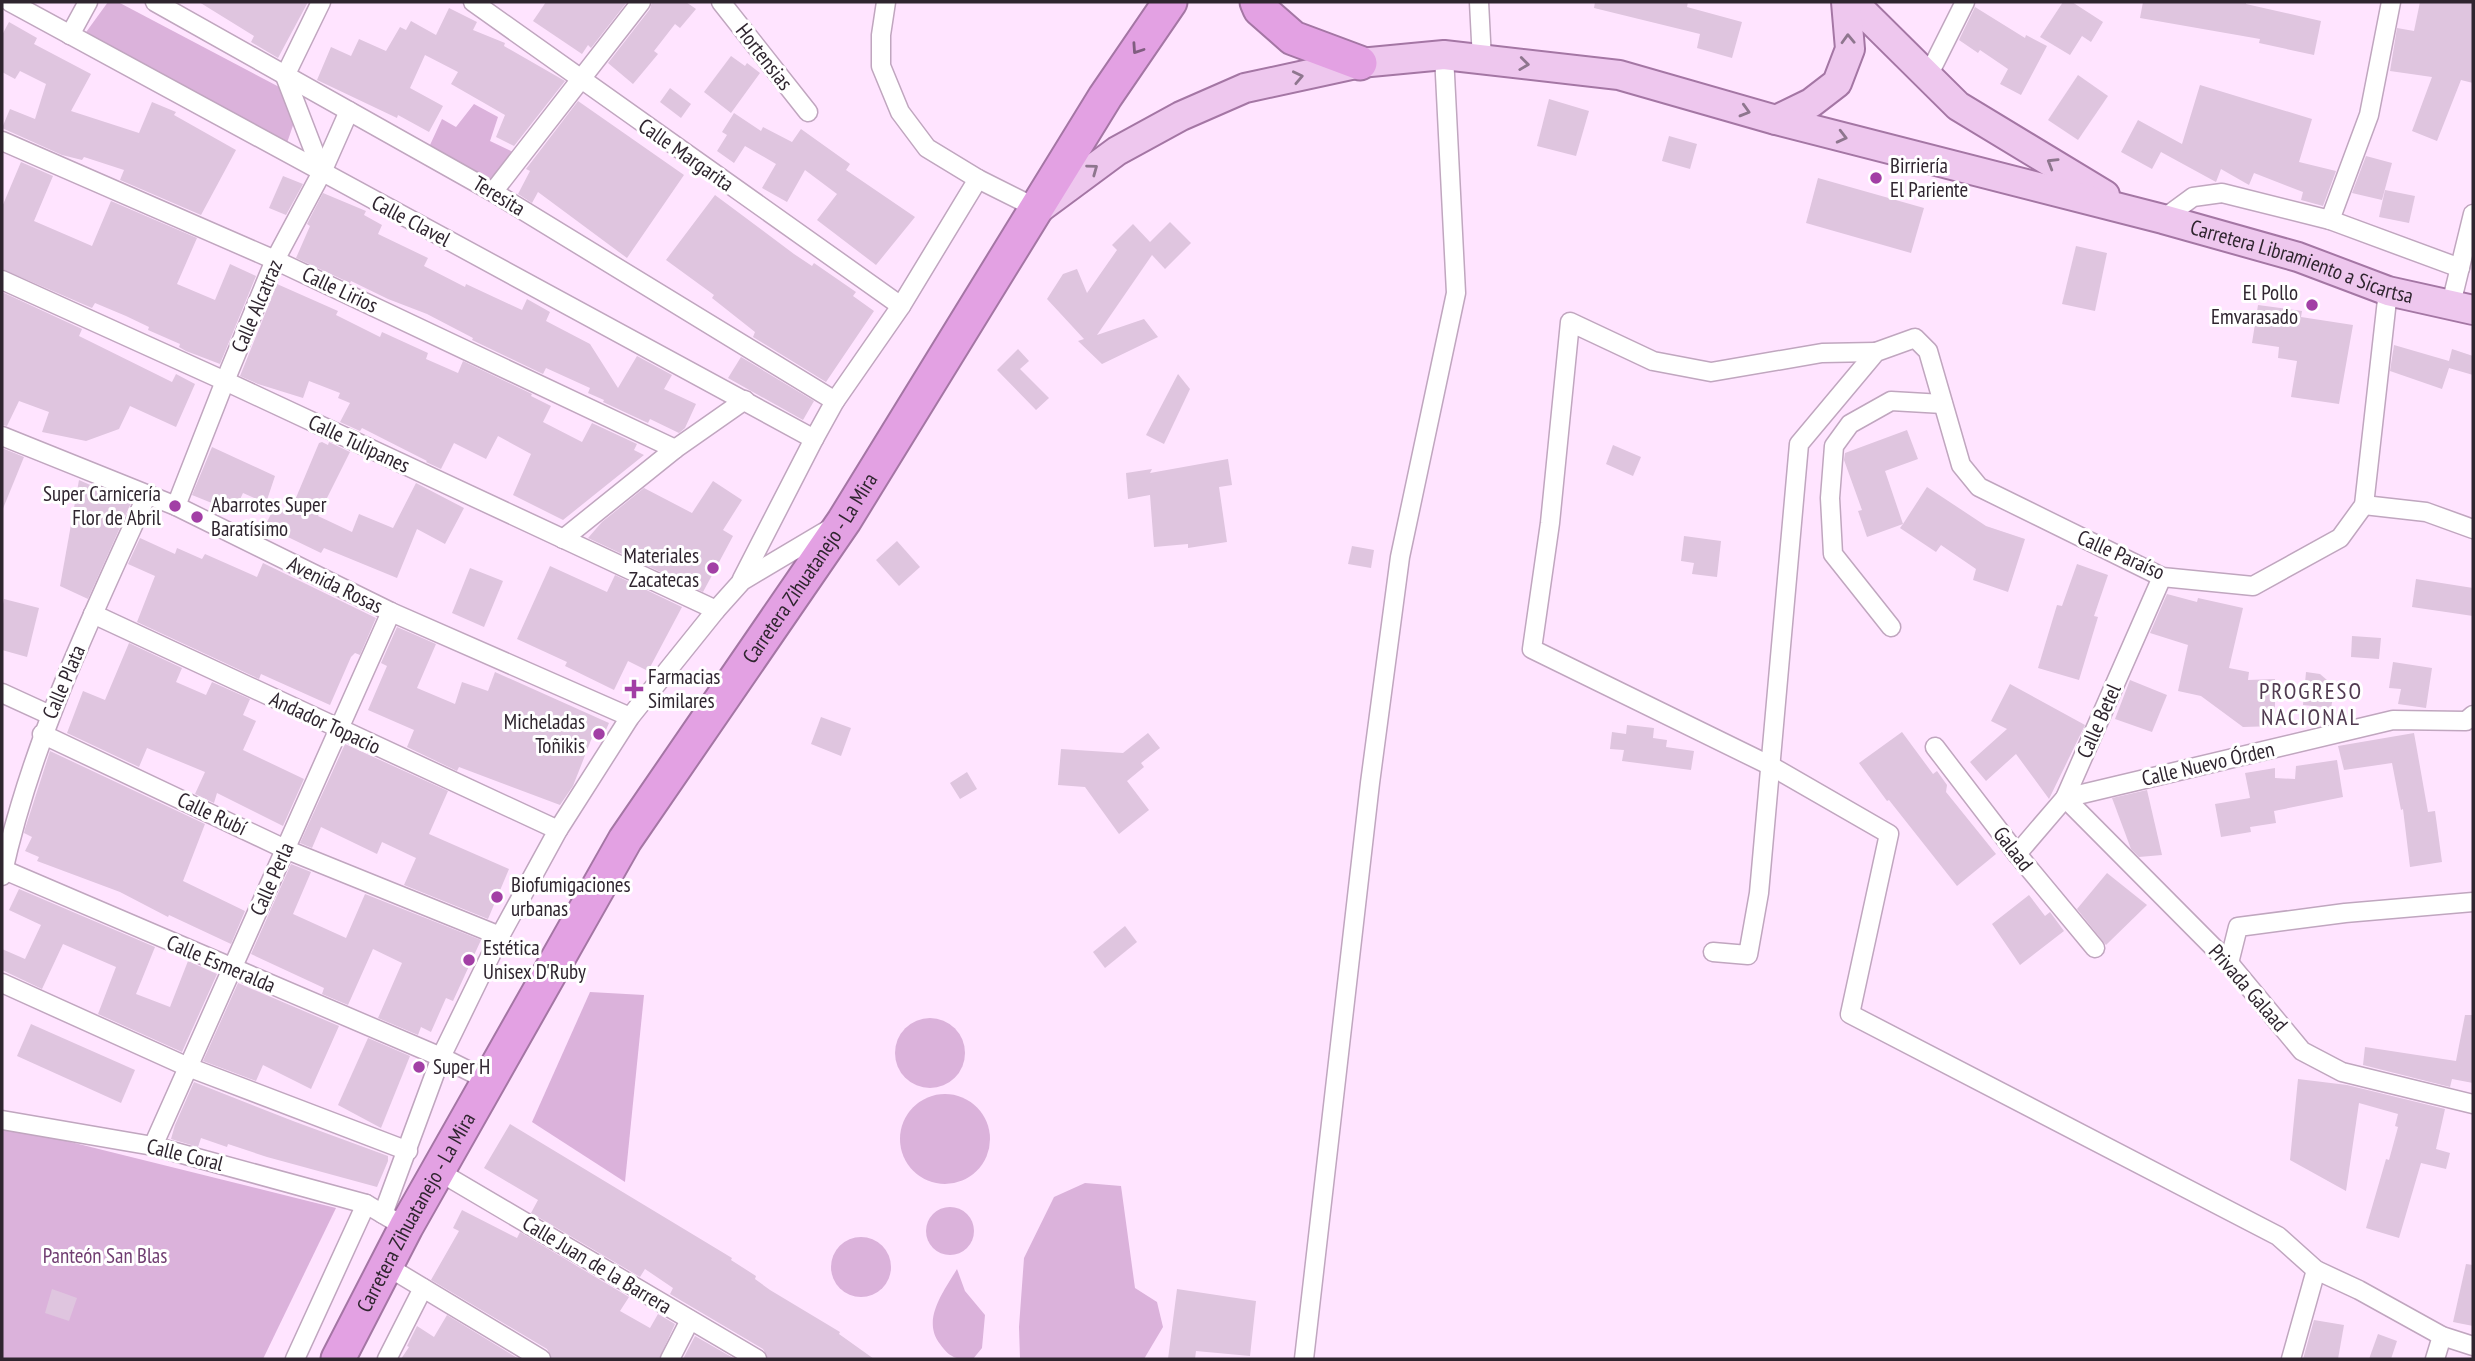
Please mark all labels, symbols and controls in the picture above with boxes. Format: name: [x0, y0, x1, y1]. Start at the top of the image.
street label: Hortensias: [730, 18, 799, 95]
one-way arrow: [1841, 33, 1856, 44]
one-way arrow: [1133, 41, 1145, 54]
one-way arrow: [1518, 57, 1529, 72]
one-way arrow: [1292, 70, 1304, 85]
one-way arrow: [1739, 103, 1751, 118]
street label: Calle Margarita: [633, 112, 739, 197]
one-way arrow: [1836, 129, 1848, 143]
place label: Birriería El Pariente: [1890, 152, 1968, 203]
one-way arrow: [2046, 158, 2059, 171]
one-way arrow: [1085, 165, 1098, 177]
street label: Teresita: [468, 170, 530, 222]
marker: Birriería El Pariente: [1868, 170, 1884, 186]
street label: Calle Clavel: [367, 189, 455, 253]
street label: Carretera Libramiento a Sicartsa: [2187, 213, 2416, 309]
street label: Calle Alcatraz: [225, 255, 288, 356]
street label: Calle Lirios: [298, 260, 382, 319]
place label: El Pollo Emvarasado: [2211, 279, 2298, 330]
marker: El Pollo Emvarasado: [2304, 297, 2320, 313]
street label: Calle Tulipanes: [304, 408, 414, 479]
street label: Carretera Zihuatanejo - La Mira: [736, 468, 883, 668]
place label: Super Carnicería Flor de Abril: [43, 480, 161, 531]
place label: Abarrotes Super Baratísimo: [211, 491, 327, 542]
marker: Super Carnicería Flor de Abril: [167, 498, 183, 514]
marker: Abarrotes Super Baratísimo: [189, 509, 205, 525]
street label: Calle Paraíso: [2073, 523, 2169, 586]
place label: Materiales Zacatecas: [624, 542, 699, 593]
street label: Avenida Rosas: [283, 550, 387, 619]
marker: Materiales Zacatecas: [705, 560, 721, 576]
street label: Calle Plata: [36, 641, 91, 723]
place label: Farmacias Similares: [648, 663, 720, 714]
district label: PROGRESO NACIONAL: [2259, 676, 2363, 731]
street label: Calle Betel: [2070, 679, 2127, 762]
marker: Farmacias Similares: [626, 681, 642, 697]
street label: Andador Topacio: [265, 685, 385, 760]
place label: Micheladas Toñikis: [504, 708, 585, 759]
marker: Micheladas Toñikis: [591, 726, 607, 742]
street label: Calle Nuevo Órden: [2139, 735, 2277, 792]
street label: Calle Rubí: [173, 786, 252, 842]
street label: Galaad: [1988, 821, 2039, 877]
street label: Calle Perla: [244, 838, 300, 920]
place label: Biofumigaciones urbanas: [511, 871, 631, 922]
marker: Biofumigaciones urbanas: [489, 889, 505, 905]
street label: Calle Esmeralda: [163, 929, 280, 999]
place label: Estética Unisex D'Ruby: [483, 934, 586, 985]
street label: Privada Galaad: [2203, 938, 2294, 1037]
marker: Estética Unisex D'Ruby: [461, 952, 477, 968]
place label: Super H: [433, 1053, 490, 1080]
marker: Super H: [411, 1059, 427, 1075]
street label: Carretera Zihuatanejo - La Mira: [350, 1108, 481, 1317]
street label: Calle Coral: [144, 1132, 226, 1177]
street label: Calle Juan de la Barrera: [518, 1209, 677, 1320]
park label: Panteón San Blas: [43, 1242, 167, 1269]

